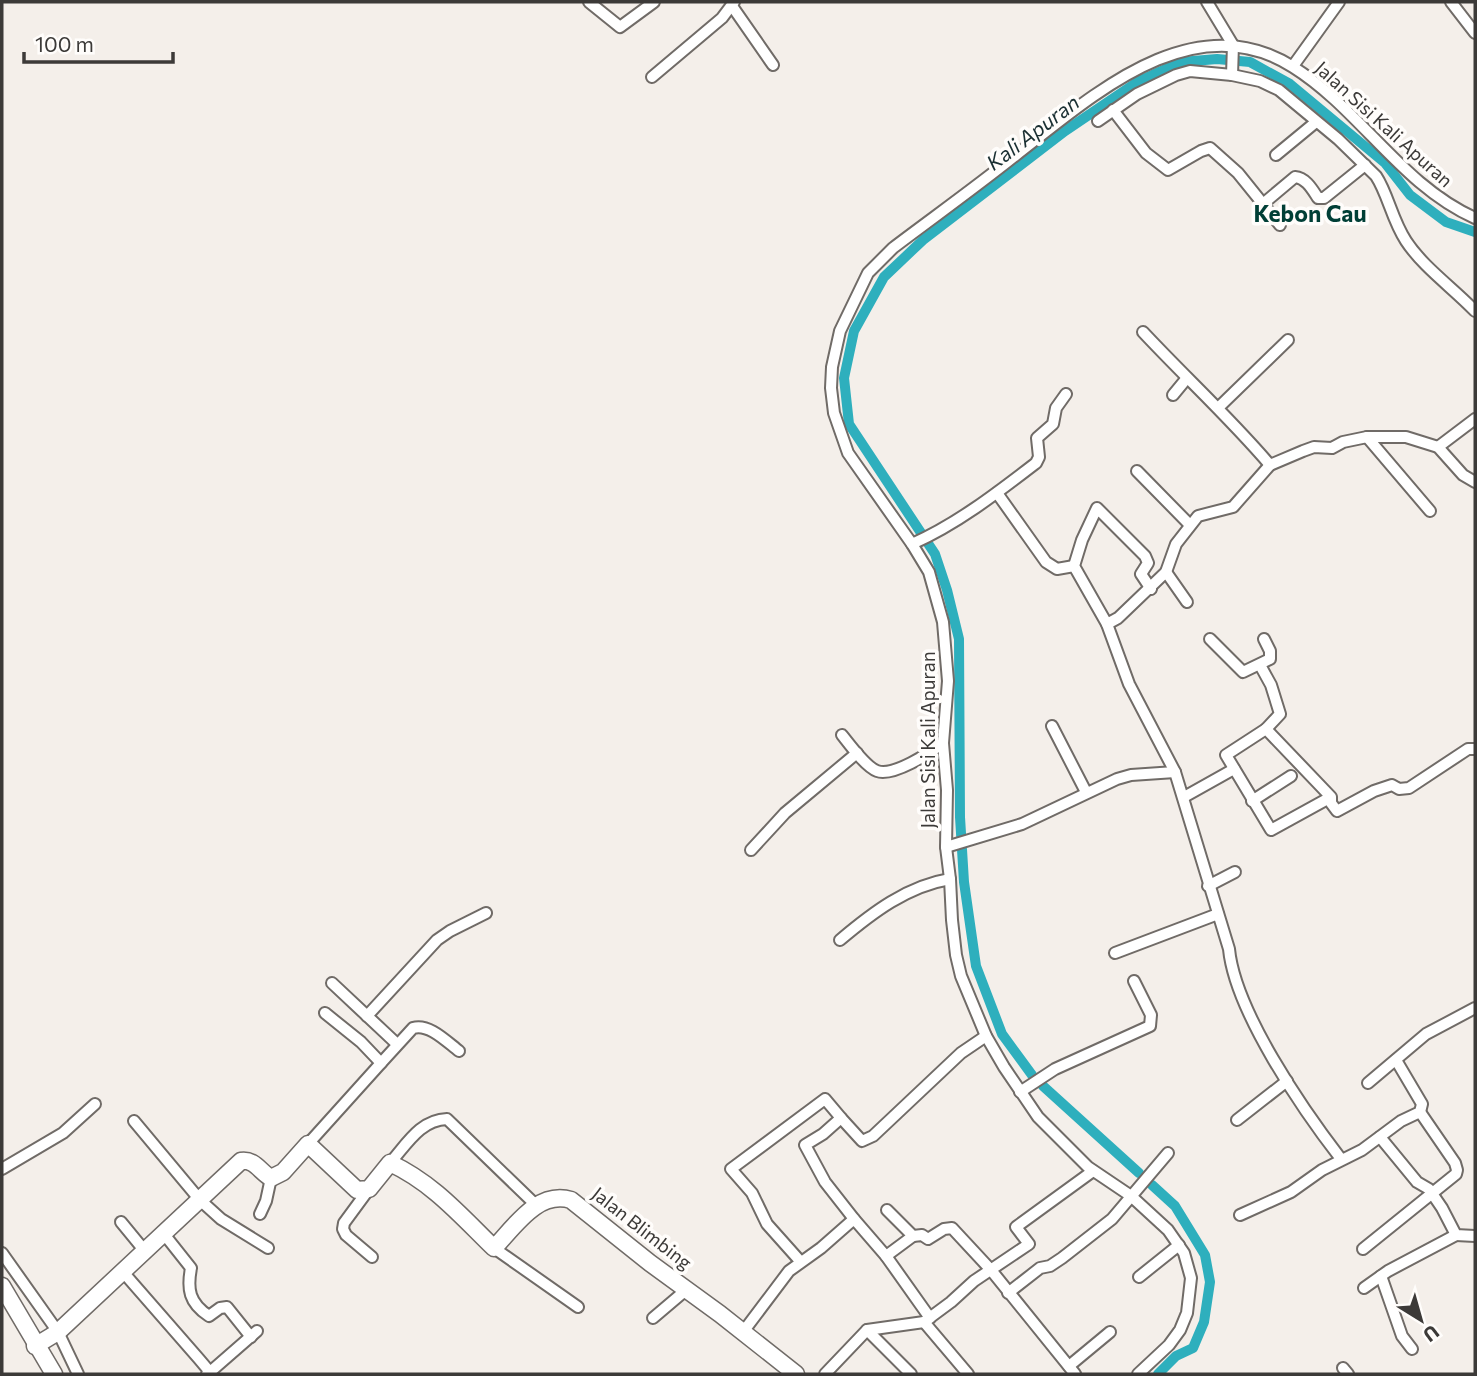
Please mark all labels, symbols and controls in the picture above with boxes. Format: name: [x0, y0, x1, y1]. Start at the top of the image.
scale bar: [24, 21, 173, 65]
text: 100 m: [35, 31, 94, 56]
street label: Jalan Sisi Kali Apuran: [1311, 56, 1458, 191]
water label: Kali Apuran: [981, 89, 1083, 175]
district label: Kebon Cau: [1253, 199, 1367, 227]
street label: Jalan Sisi Kali Apuran: [916, 651, 939, 829]
street label: Jalan Blimbing: [588, 1181, 697, 1274]
north arrow: [1386, 1285, 1456, 1355]
text: U: [1419, 1321, 1444, 1347]

